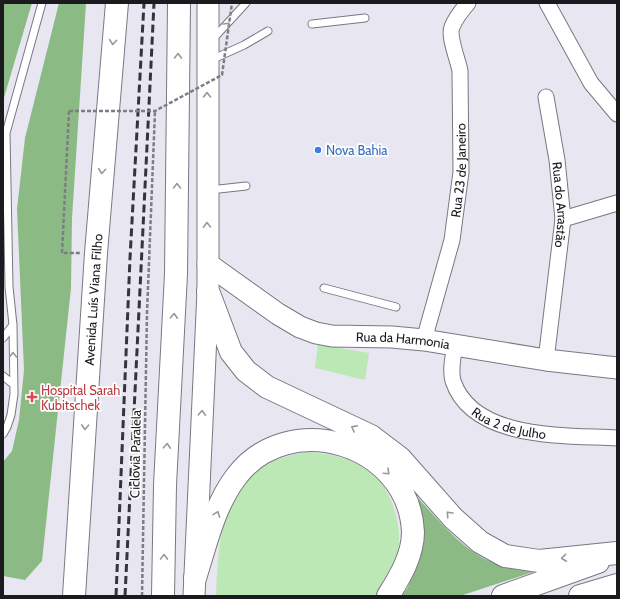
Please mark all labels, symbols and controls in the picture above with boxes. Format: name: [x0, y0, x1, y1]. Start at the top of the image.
one-way arrow: [222, 22, 230, 30]
one-way arrow: [109, 39, 118, 45]
one-way arrow: [174, 53, 182, 59]
one-way arrow: [203, 92, 211, 98]
street label: Rua 23 de Janeiro: [447, 123, 469, 218]
place label: Nova Bahia: [326, 142, 388, 158]
marker: Nova Bahia: [313, 145, 323, 155]
street label: Rua do Arrastão: [549, 161, 571, 249]
one-way arrow: [98, 168, 107, 174]
one-way arrow: [173, 183, 181, 189]
one-way arrow: [203, 222, 211, 228]
street label: Avenida Luís Viana Filho: [81, 233, 106, 366]
one-way arrow: [170, 313, 179, 319]
street label: Rua da Harmonia: [356, 328, 452, 352]
one-way arrow: [9, 352, 17, 358]
place label: Hospital Sarah Kubitschek: [41, 382, 120, 413]
marker: Hospital Sarah Kubitschek: [26, 391, 38, 403]
street label: Rua 2 de Julho: [469, 404, 547, 442]
street label: Ciclovia Paralela: [126, 409, 144, 498]
one-way arrow: [197, 410, 206, 416]
one-way arrow: [80, 424, 89, 430]
one-way arrow: [351, 425, 358, 432]
one-way arrow: [163, 443, 172, 449]
one-way arrow: [382, 467, 390, 474]
one-way arrow: [212, 511, 220, 518]
one-way arrow: [447, 511, 454, 519]
one-way arrow: [561, 553, 567, 562]
one-way arrow: [159, 554, 168, 560]

